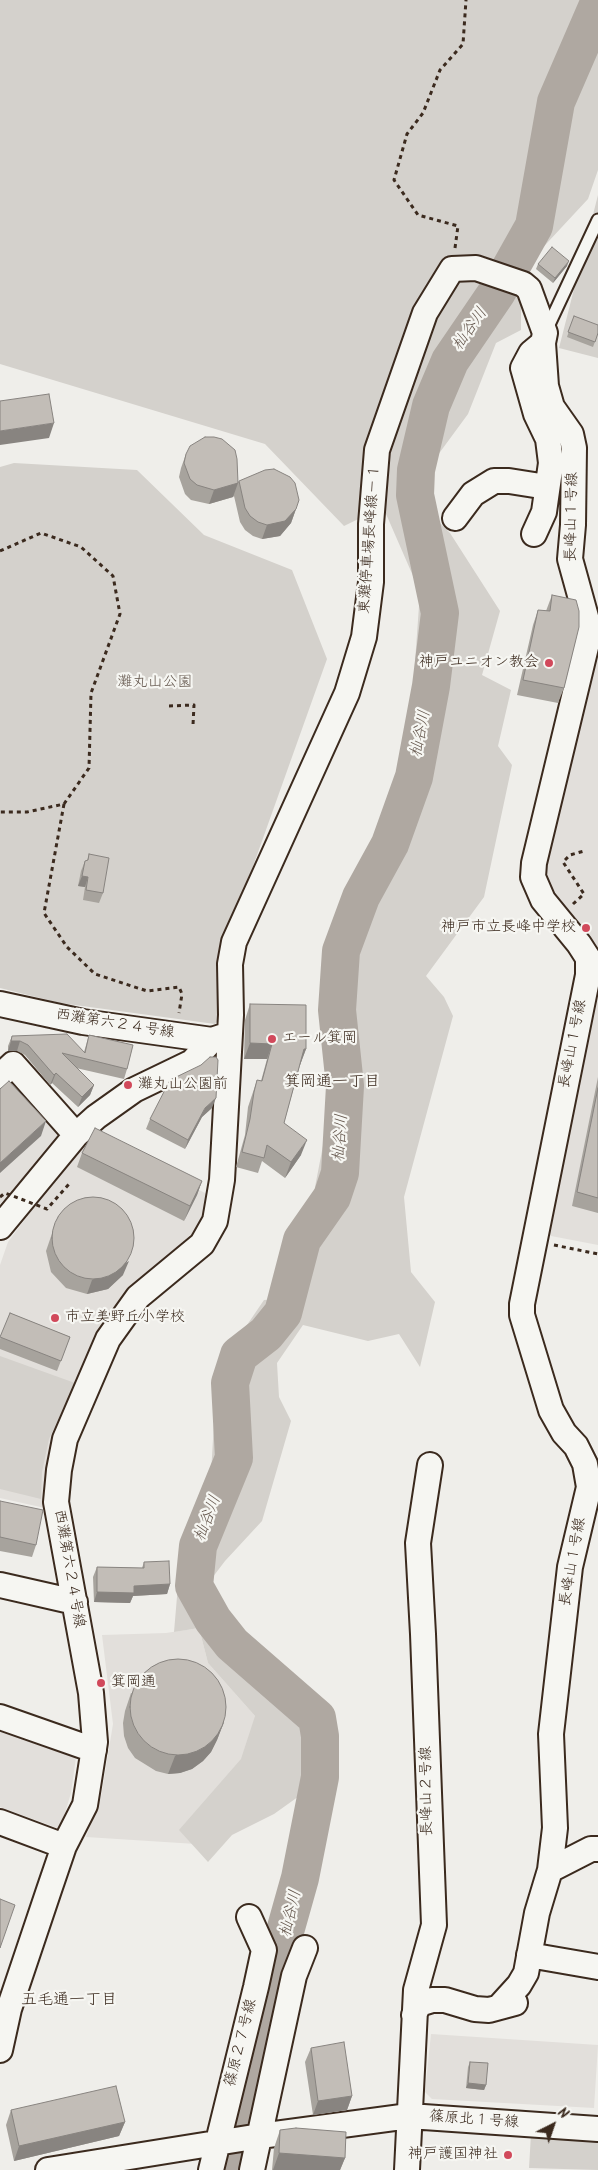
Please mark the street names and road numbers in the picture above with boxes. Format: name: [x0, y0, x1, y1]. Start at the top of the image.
street label: 東灘停車場長峰線－１: [357, 464, 385, 614]
street label: 長峰山１号線: [563, 472, 583, 562]
street label: 長峰山１号線: [557, 998, 591, 1090]
street label: 西灘第六２４号線: [54, 1007, 176, 1043]
street label: 西灘第六２４号線: [49, 1508, 87, 1630]
street label: 長峰山１号線: [557, 1516, 591, 1608]
street label: 長峰山２号線: [418, 1746, 438, 1836]
street label: 篠原２７号線: [222, 1997, 262, 2089]
street label: 篠原北１号線: [428, 2109, 520, 2133]

